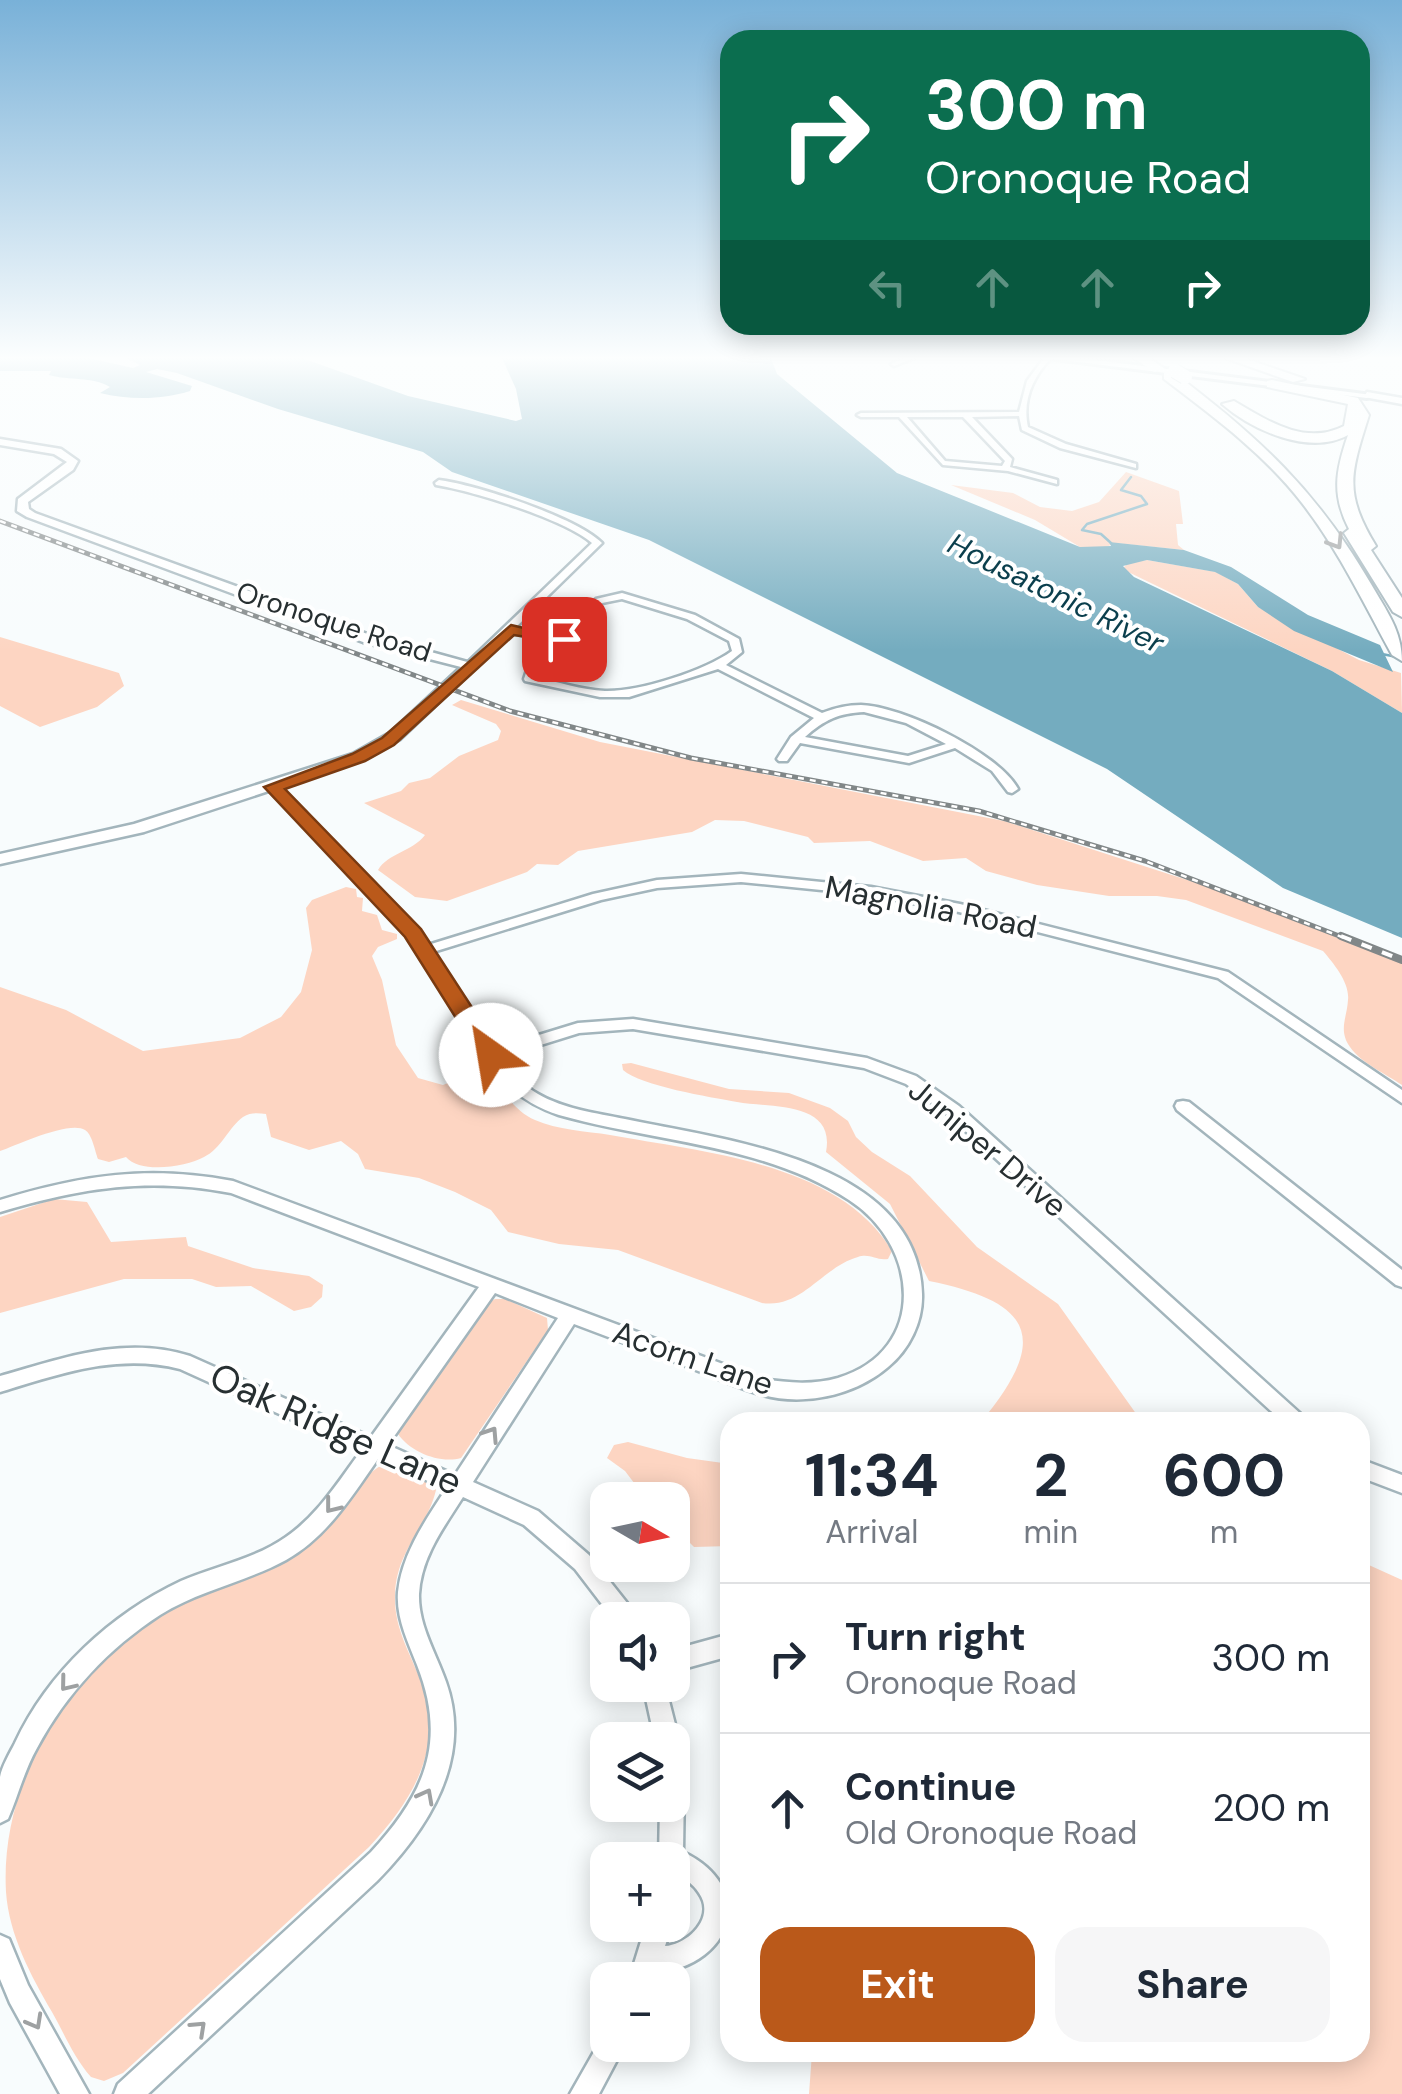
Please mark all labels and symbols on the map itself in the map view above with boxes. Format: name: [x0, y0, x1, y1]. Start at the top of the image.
water label: Housatonic River: [942, 524, 1171, 663]
one-way arrow: [1324, 531, 1343, 549]
street label: Oronoque Road: [232, 573, 436, 671]
pin: [522, 597, 607, 682]
street label: Magnolia Road: [822, 866, 1040, 948]
position arrow: [439, 1003, 543, 1107]
street label: Juniper Drive: [900, 1069, 1076, 1227]
street label: Acorn Lane: [607, 1311, 779, 1405]
street label: Oak Ridge Lane: [202, 1351, 470, 1507]
one-way arrow: [479, 1427, 498, 1445]
north arrow: [590, 1482, 690, 1582]
one-way arrow: [326, 1495, 343, 1513]
one-way arrow: [61, 1672, 79, 1690]
one-way arrow: [413, 1789, 433, 1807]
one-way arrow: [23, 2012, 42, 2030]
one-way arrow: [187, 2021, 206, 2039]

